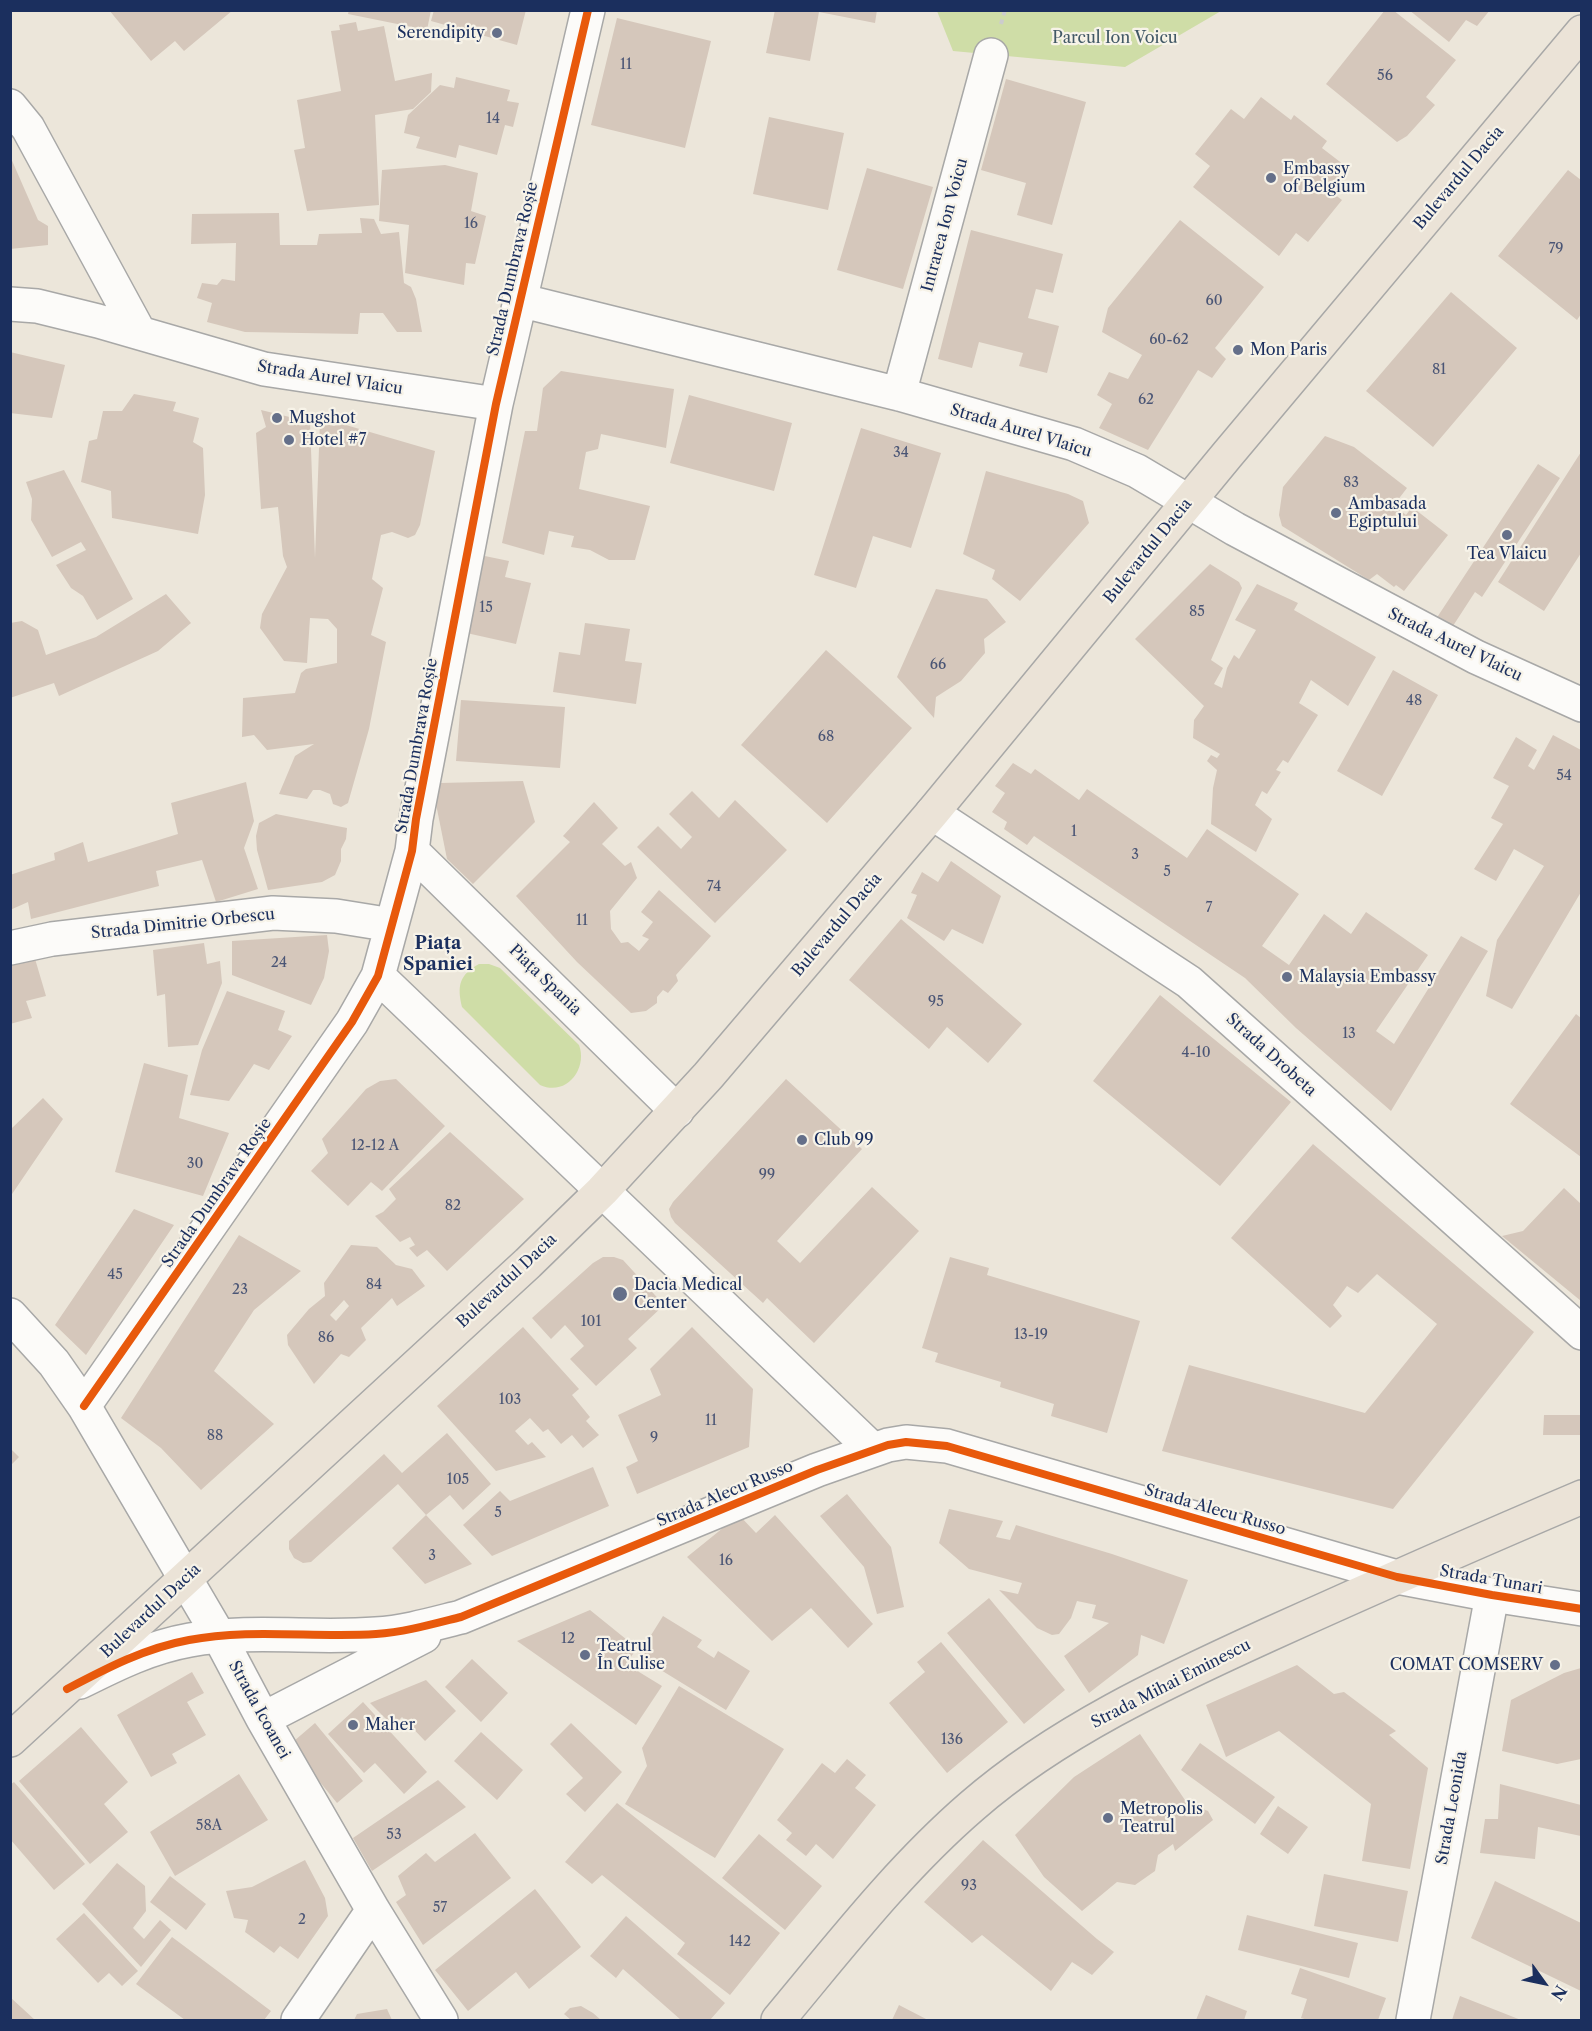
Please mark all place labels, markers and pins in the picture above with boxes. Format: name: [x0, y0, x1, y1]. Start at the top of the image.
place label: Serendipity: [397, 23, 485, 43]
marker: Serendipity: [490, 26, 504, 40]
place label: Embassy of Belgium: [1283, 159, 1366, 197]
marker: Embassy of Belgium: [1264, 171, 1278, 185]
place label: Mon Paris: [1250, 340, 1327, 360]
marker: Mon Paris: [1231, 343, 1245, 357]
place label: Mugshot: [289, 408, 356, 428]
marker: Mugshot: [270, 411, 284, 425]
place label: Hotel #7: [301, 430, 366, 450]
marker: Hotel #7: [282, 433, 296, 447]
place label: Ambasada Egiptului: [1348, 494, 1426, 532]
marker: Ambasada Egiptului: [1329, 506, 1343, 520]
marker: Tea Vlaicu: [1500, 528, 1514, 542]
place label: Tea Vlaicu: [1467, 544, 1547, 564]
place label: Malaysia Embassy: [1299, 967, 1436, 987]
marker: Malaysia Embassy: [1280, 970, 1294, 984]
place label: Club 99: [814, 1130, 874, 1150]
marker: Club 99: [795, 1133, 809, 1147]
place label: Dacia Medical Center: [634, 1275, 742, 1313]
marker: Dacia Medical Center: [611, 1285, 629, 1303]
place label: Teatrul În Culise: [597, 1636, 665, 1674]
marker: Teatrul În Culise: [578, 1648, 592, 1662]
place label: COMAT COMSERV: [1390, 1655, 1543, 1675]
marker: COMAT COMSERV: [1548, 1658, 1562, 1672]
place label: Maher: [365, 1715, 415, 1735]
marker: Maher: [346, 1718, 360, 1732]
place label: Metropolis Teatrul: [1120, 1799, 1203, 1837]
marker: Metropolis Teatrul: [1101, 1811, 1115, 1825]

